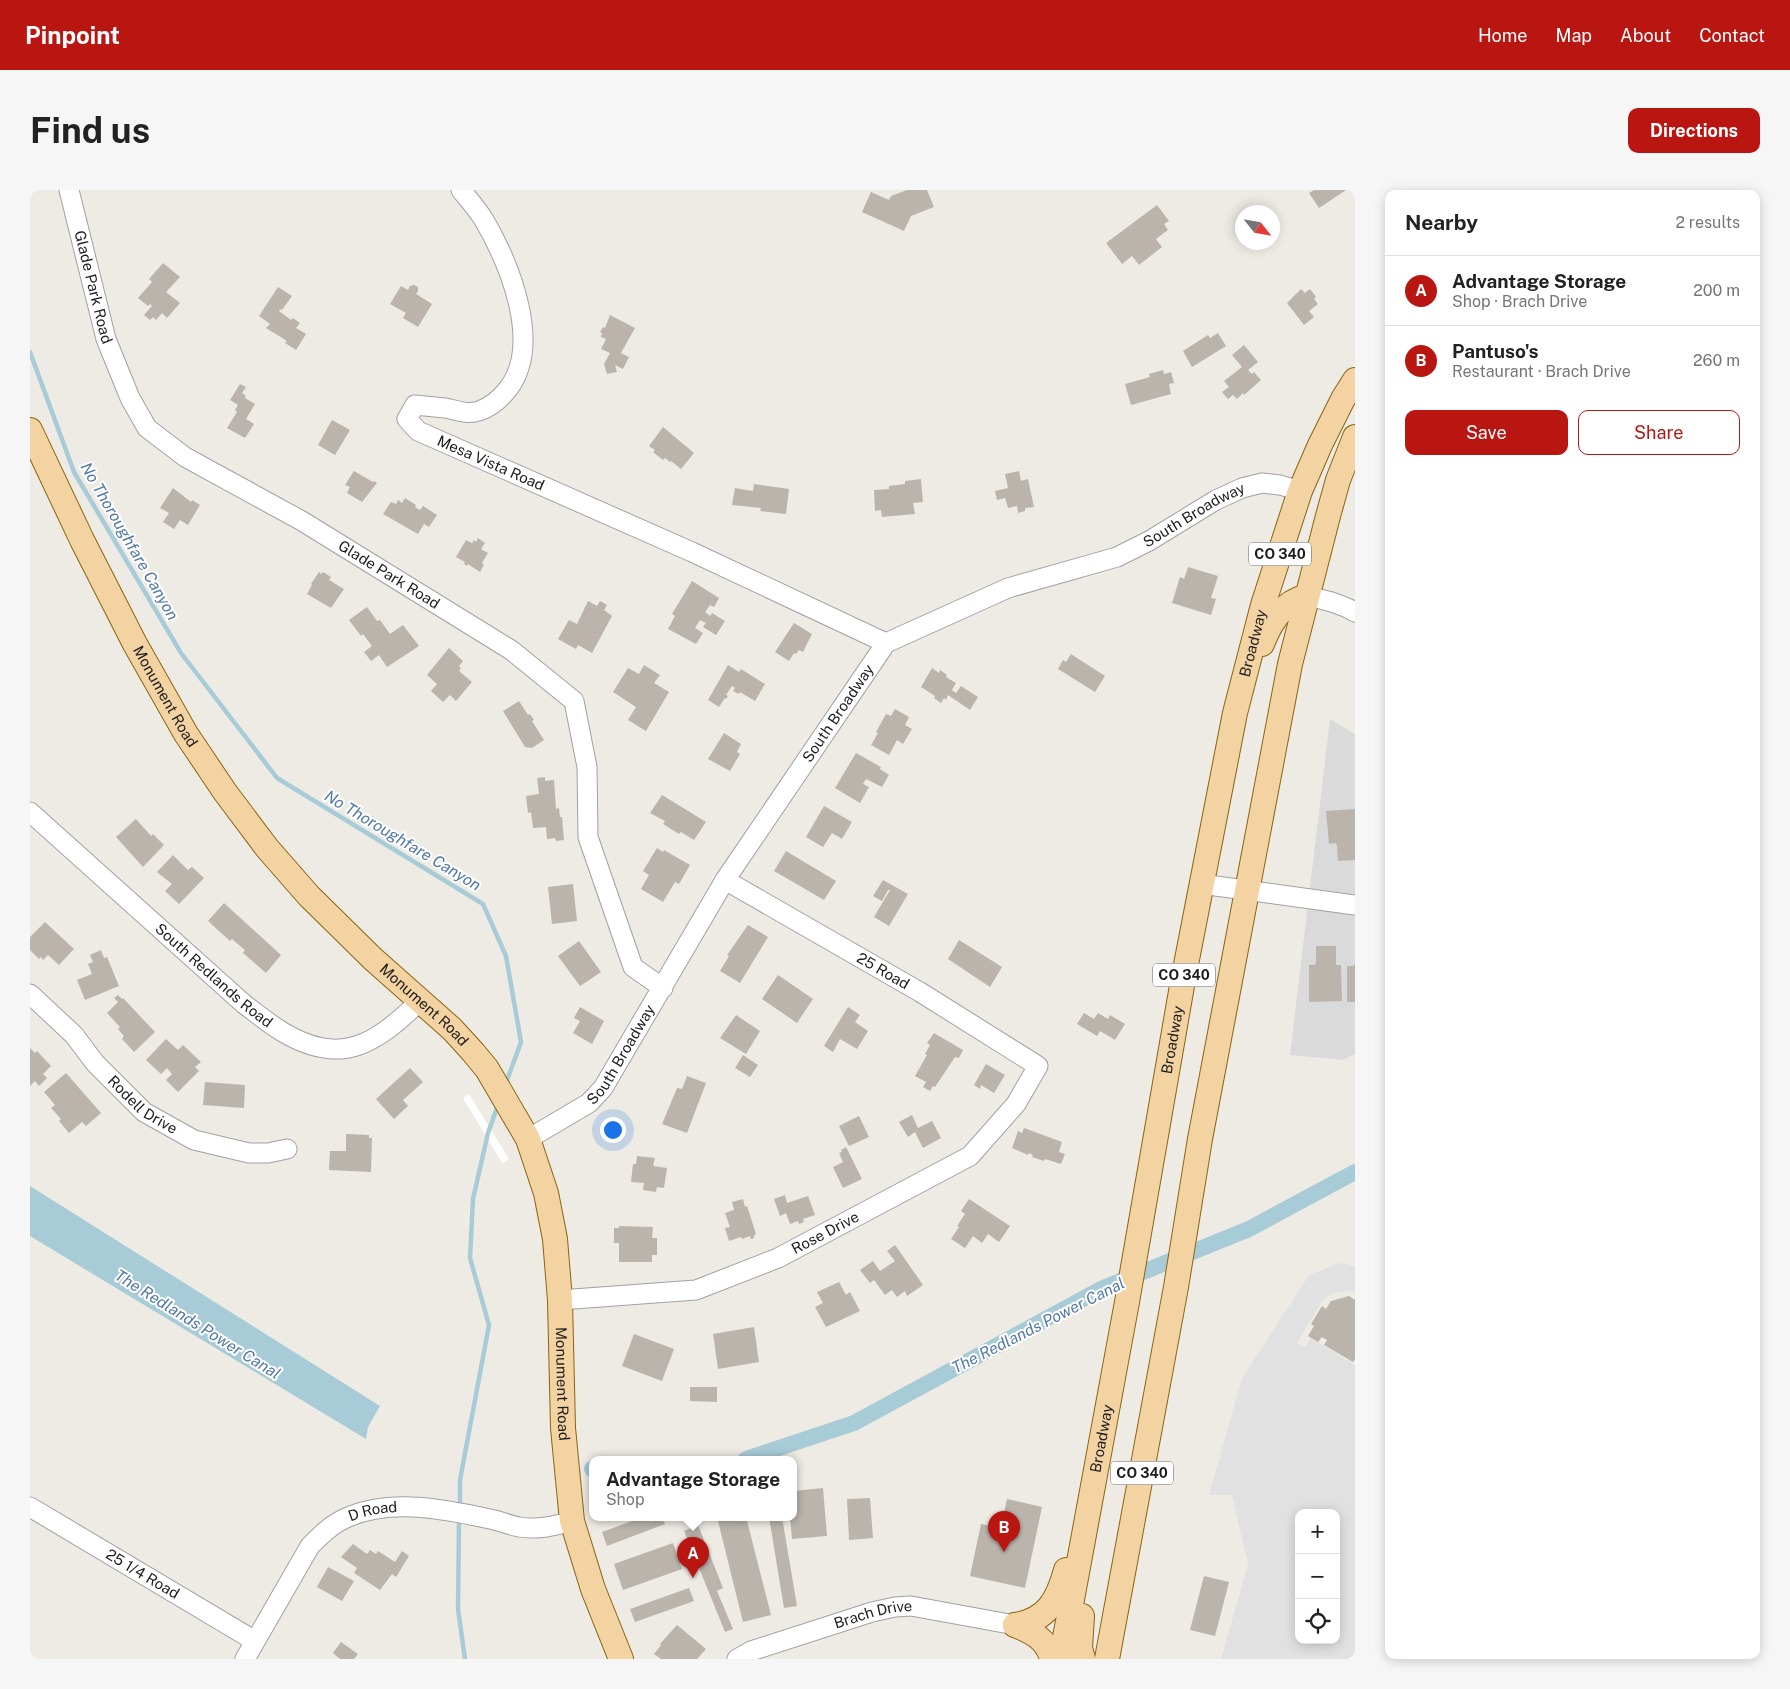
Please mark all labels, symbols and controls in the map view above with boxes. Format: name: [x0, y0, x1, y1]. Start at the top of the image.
text: Pinpoint: [25, 21, 120, 49]
text: Home: [1478, 25, 1528, 46]
text: Map: [1556, 25, 1592, 46]
text: About: [1620, 25, 1671, 46]
text: Contact: [1699, 25, 1765, 46]
button: Directions: [1628, 108, 1760, 153]
text: Find us: [30, 110, 150, 151]
north arrow: [1235, 205, 1280, 250]
text: Nearby: [1405, 210, 1478, 235]
text: 2 results: [1675, 213, 1740, 232]
street label: Glade Park Road: [71, 229, 116, 346]
text: Advantage Storage: [1452, 270, 1626, 292]
text: A: [1415, 281, 1427, 300]
text: 200 m: [1693, 281, 1740, 300]
text: Shop · Brach Drive: [1452, 292, 1587, 311]
text: Pantuso's: [1452, 340, 1539, 362]
text: B: [1416, 351, 1426, 370]
text: 260 m: [1693, 351, 1740, 370]
text: Restaurant · Brach Drive: [1452, 362, 1631, 381]
button: Save: [1405, 410, 1568, 455]
button: Share: [1578, 410, 1740, 455]
street label: Mesa Vista Road: [435, 432, 547, 494]
water label: No Thoroughfare Canyon: [77, 459, 183, 624]
street label: South Broadway: [1140, 479, 1247, 550]
street label: Glade Park Road: [335, 537, 443, 612]
road number: CO 340: [1249, 542, 1311, 566]
street label: Broadway: [1236, 608, 1270, 679]
street label: Monument Road: [130, 643, 201, 750]
street label: South Broadway: [799, 661, 877, 765]
water label: No Thoroughfare Canyon: [321, 786, 484, 895]
street label: South Redlands Road: [152, 919, 276, 1031]
street label: 25 Road: [854, 949, 912, 992]
street label: Monument Road: [376, 960, 472, 1049]
road number: CO 340: [1153, 964, 1215, 986]
street label: South Broadway: [583, 1002, 658, 1108]
street label: Broadway: [1158, 1004, 1186, 1075]
street label: Rodell Drive: [105, 1072, 180, 1137]
your location: [600, 1117, 626, 1143]
street label: Rose Drive: [788, 1208, 862, 1257]
water label: The Redlands Power Canal: [111, 1266, 284, 1383]
water label: The Redlands Power Canal: [949, 1273, 1128, 1377]
street label: Monument Road: [553, 1327, 573, 1442]
street label: Broadway: [1087, 1403, 1116, 1474]
popup: [589, 1456, 797, 1521]
road number: CO 340: [1111, 1462, 1173, 1485]
text: Advantage Storage: [606, 1468, 780, 1490]
text: Shop: [606, 1490, 644, 1509]
street label: D Road: [346, 1498, 398, 1524]
map controls: [1295, 1509, 1340, 1644]
button: +: [1295, 1509, 1340, 1554]
pin: B: [988, 1511, 1020, 1552]
pin: A: [677, 1537, 709, 1578]
street label: 25 1/4 Road: [103, 1545, 182, 1602]
button: −: [1295, 1554, 1340, 1599]
street label: Brach Drive: [832, 1597, 913, 1632]
button: locate: [1295, 1599, 1340, 1644]

